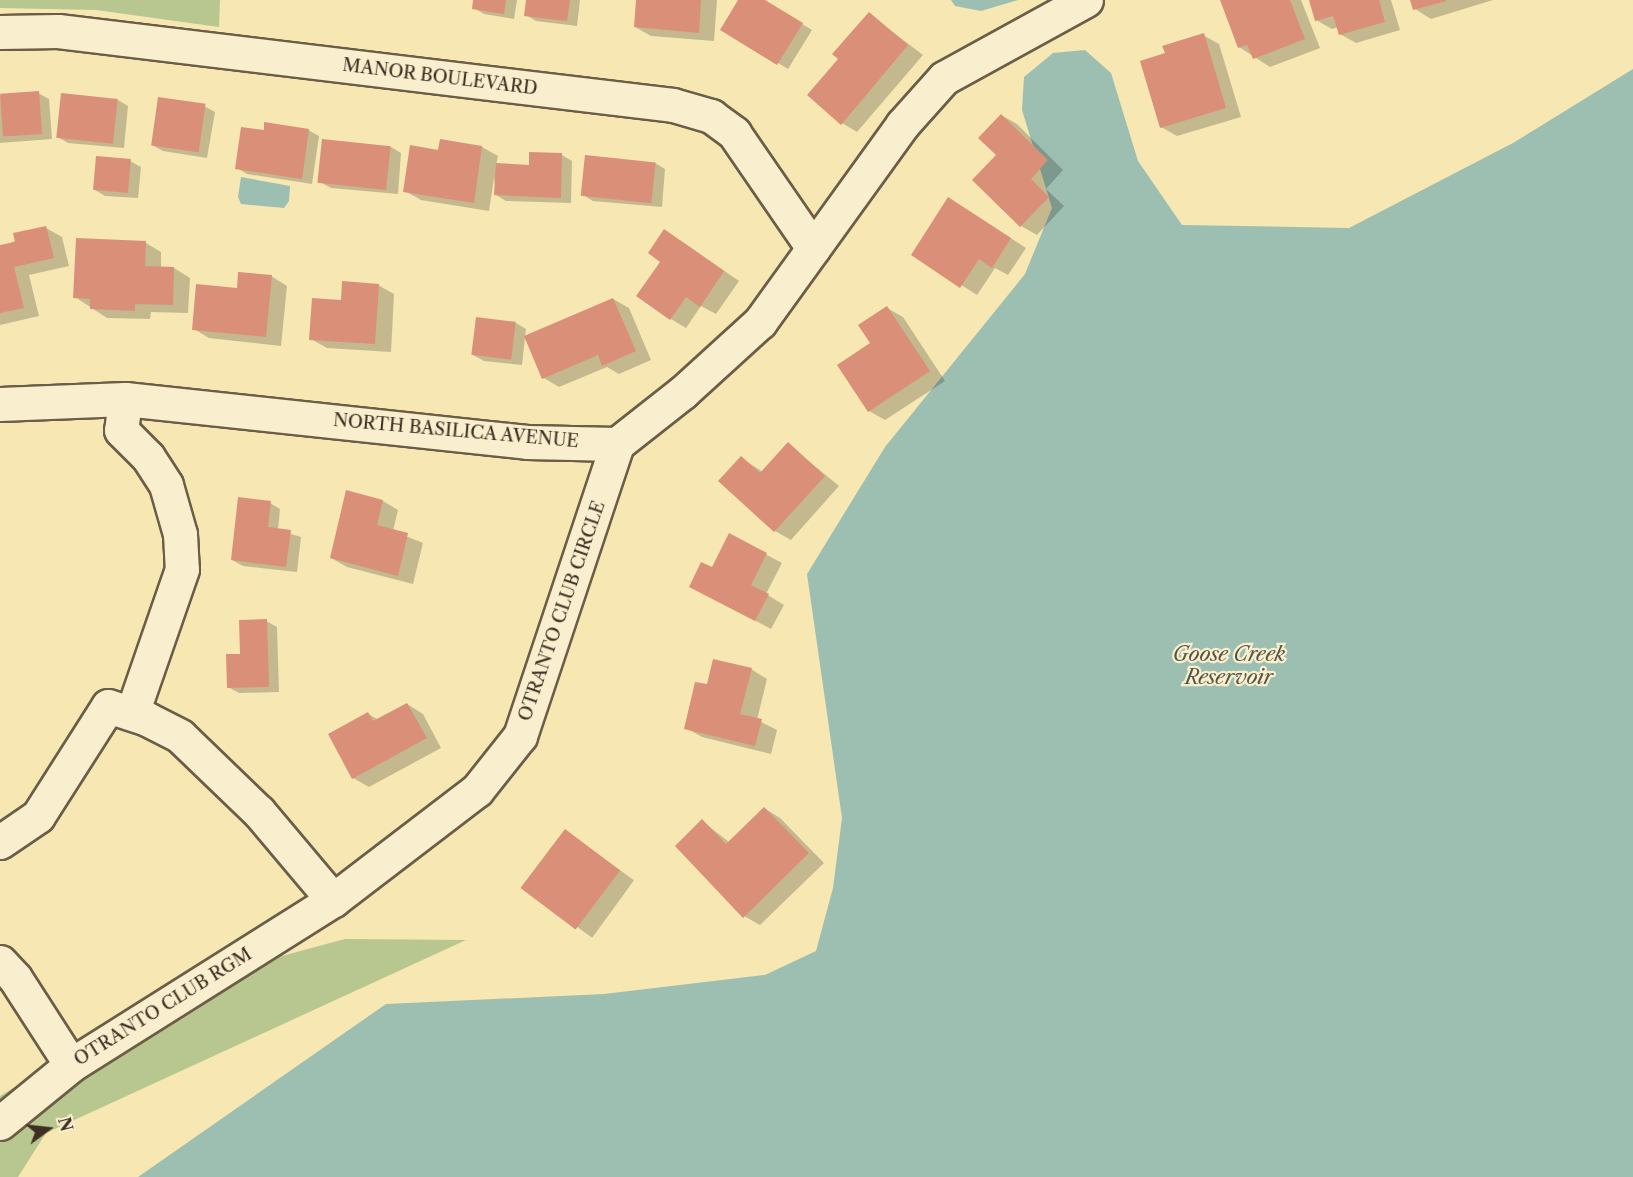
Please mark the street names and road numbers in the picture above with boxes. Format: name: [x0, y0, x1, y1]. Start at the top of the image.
street label: MANOR BOULEVARD: [341, 54, 539, 100]
street label: NORTH BASILICA AVENUE: [332, 409, 580, 453]
street label: OTRANTO CLUB CIRCLE: [514, 498, 610, 724]
street label: OTRANTO CLUB RGM: [70, 943, 256, 1071]

